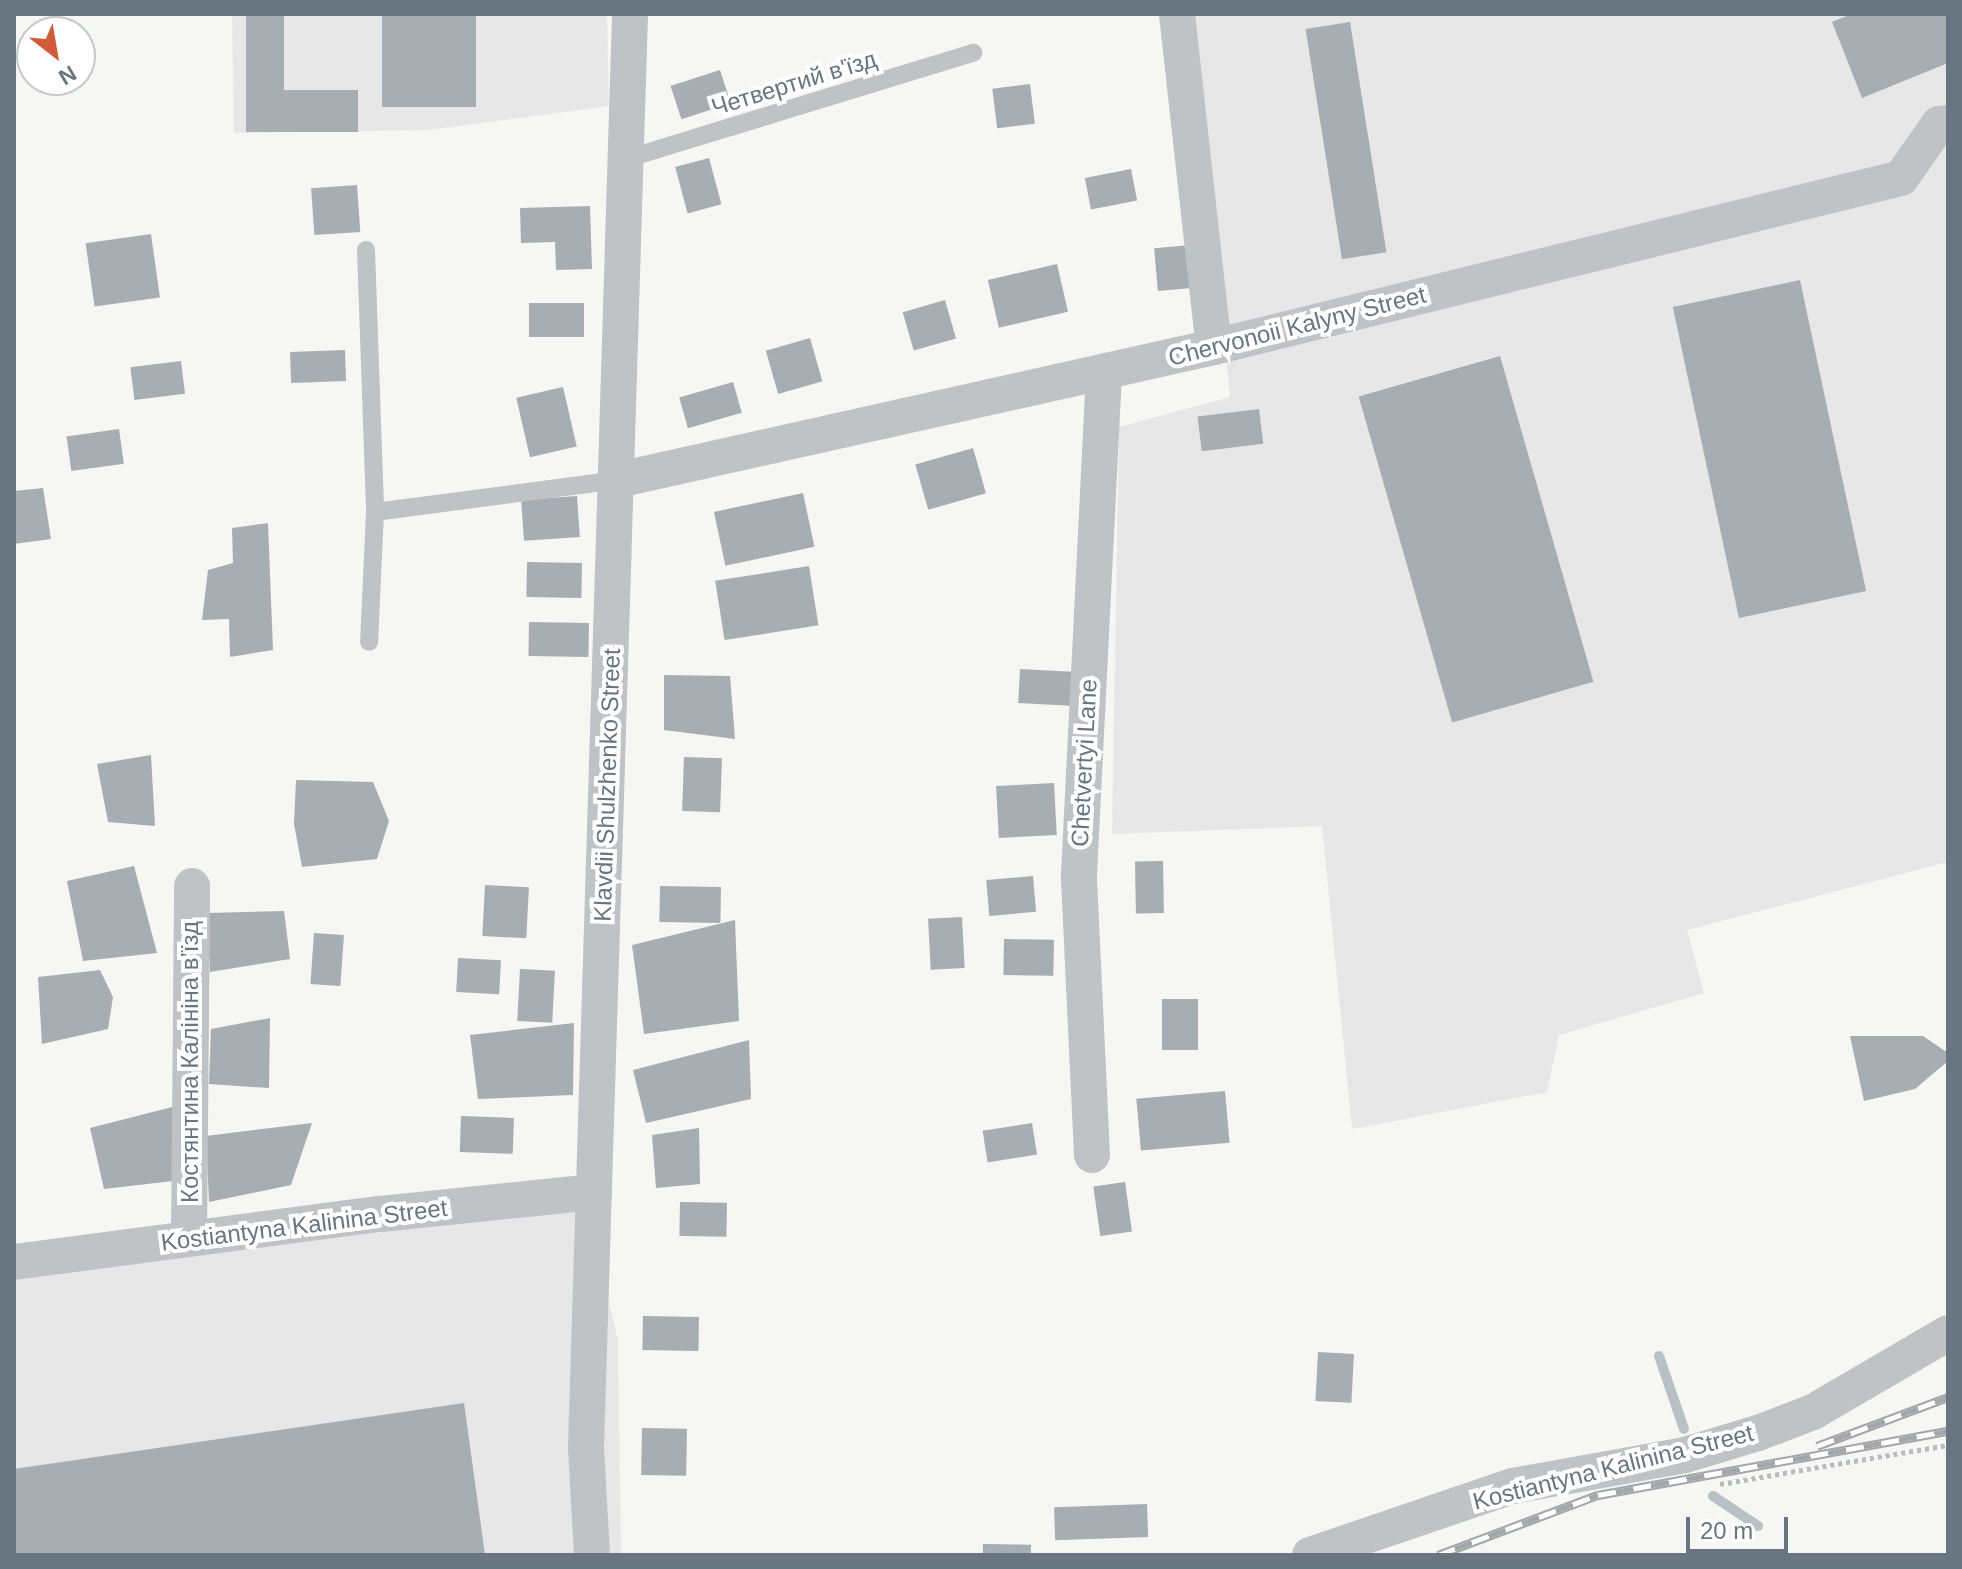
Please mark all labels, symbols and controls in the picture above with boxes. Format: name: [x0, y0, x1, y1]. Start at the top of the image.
north arrow: [16, 16, 96, 96]
street label: Четвертий в'їзд: [708, 44, 880, 122]
text: N: [54, 60, 81, 90]
street label: Chervonoii Kalyny Street: [1165, 280, 1429, 372]
street label: Klavdii Shulzhenko Street: [588, 648, 626, 922]
street label: Chetvertyi Lane: [1065, 678, 1103, 848]
street label: Костянтина Калініна в’їзд: [176, 921, 204, 1203]
street label: Kostiantyna Kalinina Street: [159, 1193, 449, 1257]
street label: Kostiantyna Kalinina Street: [1470, 1418, 1756, 1516]
scale bar: [1690, 1501, 1792, 1551]
text: 20 m: [1700, 1517, 1753, 1544]

